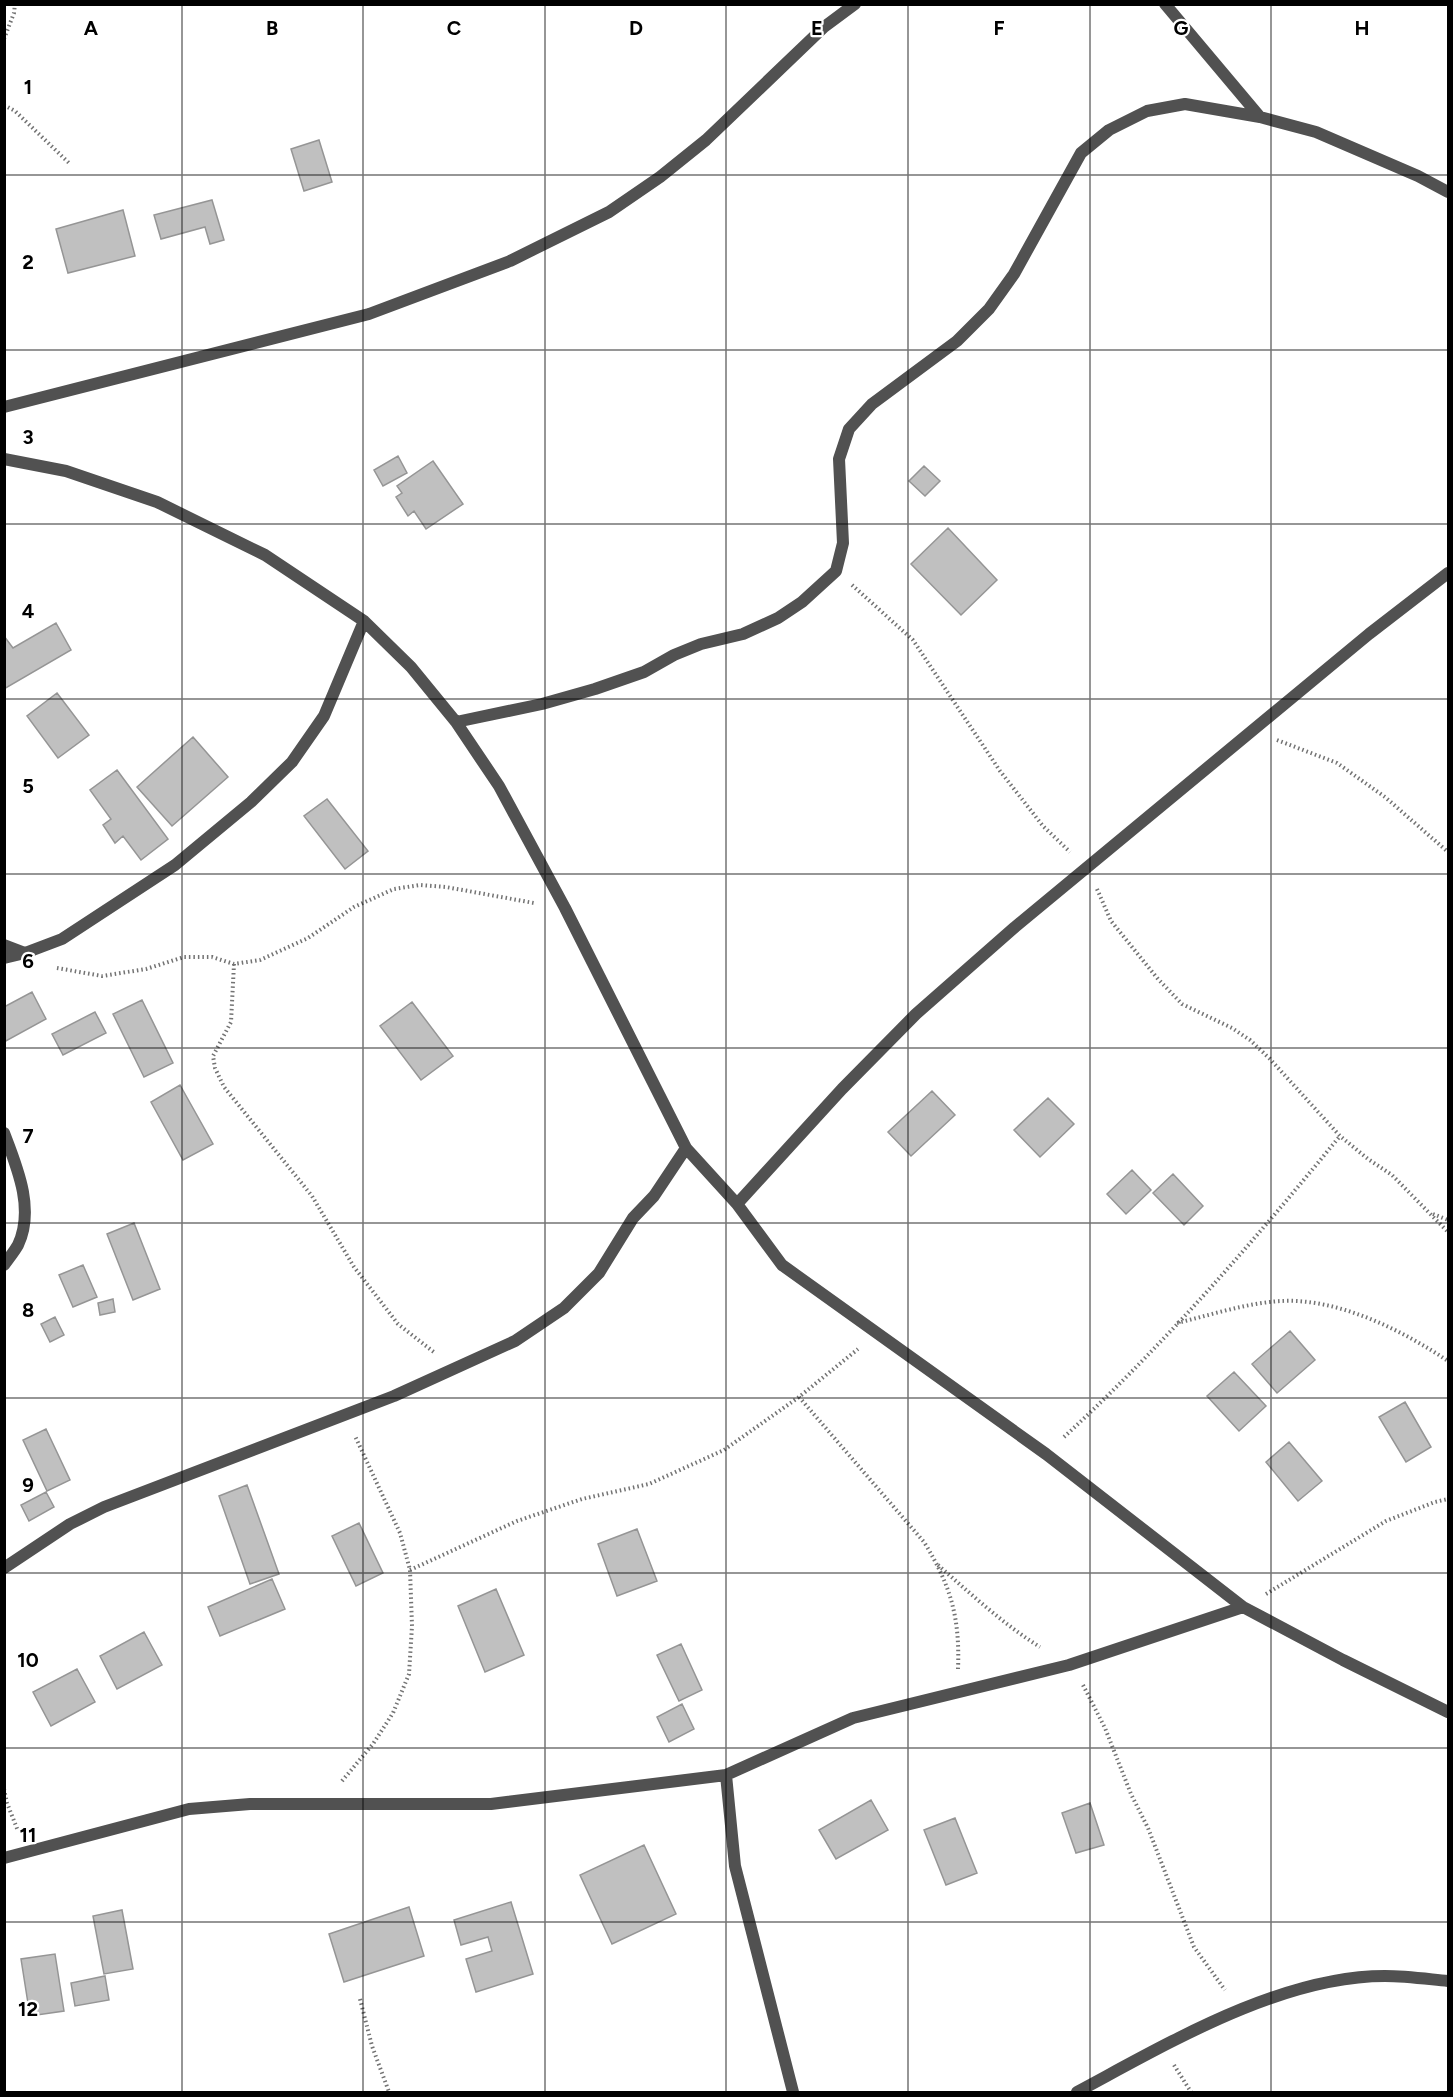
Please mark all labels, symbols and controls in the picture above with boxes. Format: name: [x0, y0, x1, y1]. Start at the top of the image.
text: A: [84, 16, 99, 40]
text: B: [266, 16, 278, 40]
text: C: [447, 16, 461, 40]
text: D: [629, 16, 643, 40]
text: E: [811, 16, 823, 40]
text: F: [993, 16, 1005, 40]
text: G: [1174, 16, 1189, 40]
text: H: [1355, 16, 1370, 40]
text: 1: [24, 75, 32, 99]
text: 2: [22, 250, 34, 274]
text: 3: [22, 425, 34, 449]
text: 4: [22, 599, 35, 623]
text: 5: [22, 774, 34, 798]
text: 6: [22, 949, 34, 973]
text: 7: [22, 1124, 34, 1148]
text: 8: [22, 1298, 34, 1322]
text: 9: [22, 1473, 34, 1497]
text: 10: [17, 1648, 39, 1672]
text: 11: [20, 1823, 36, 1847]
text: 12: [18, 1997, 38, 2021]

